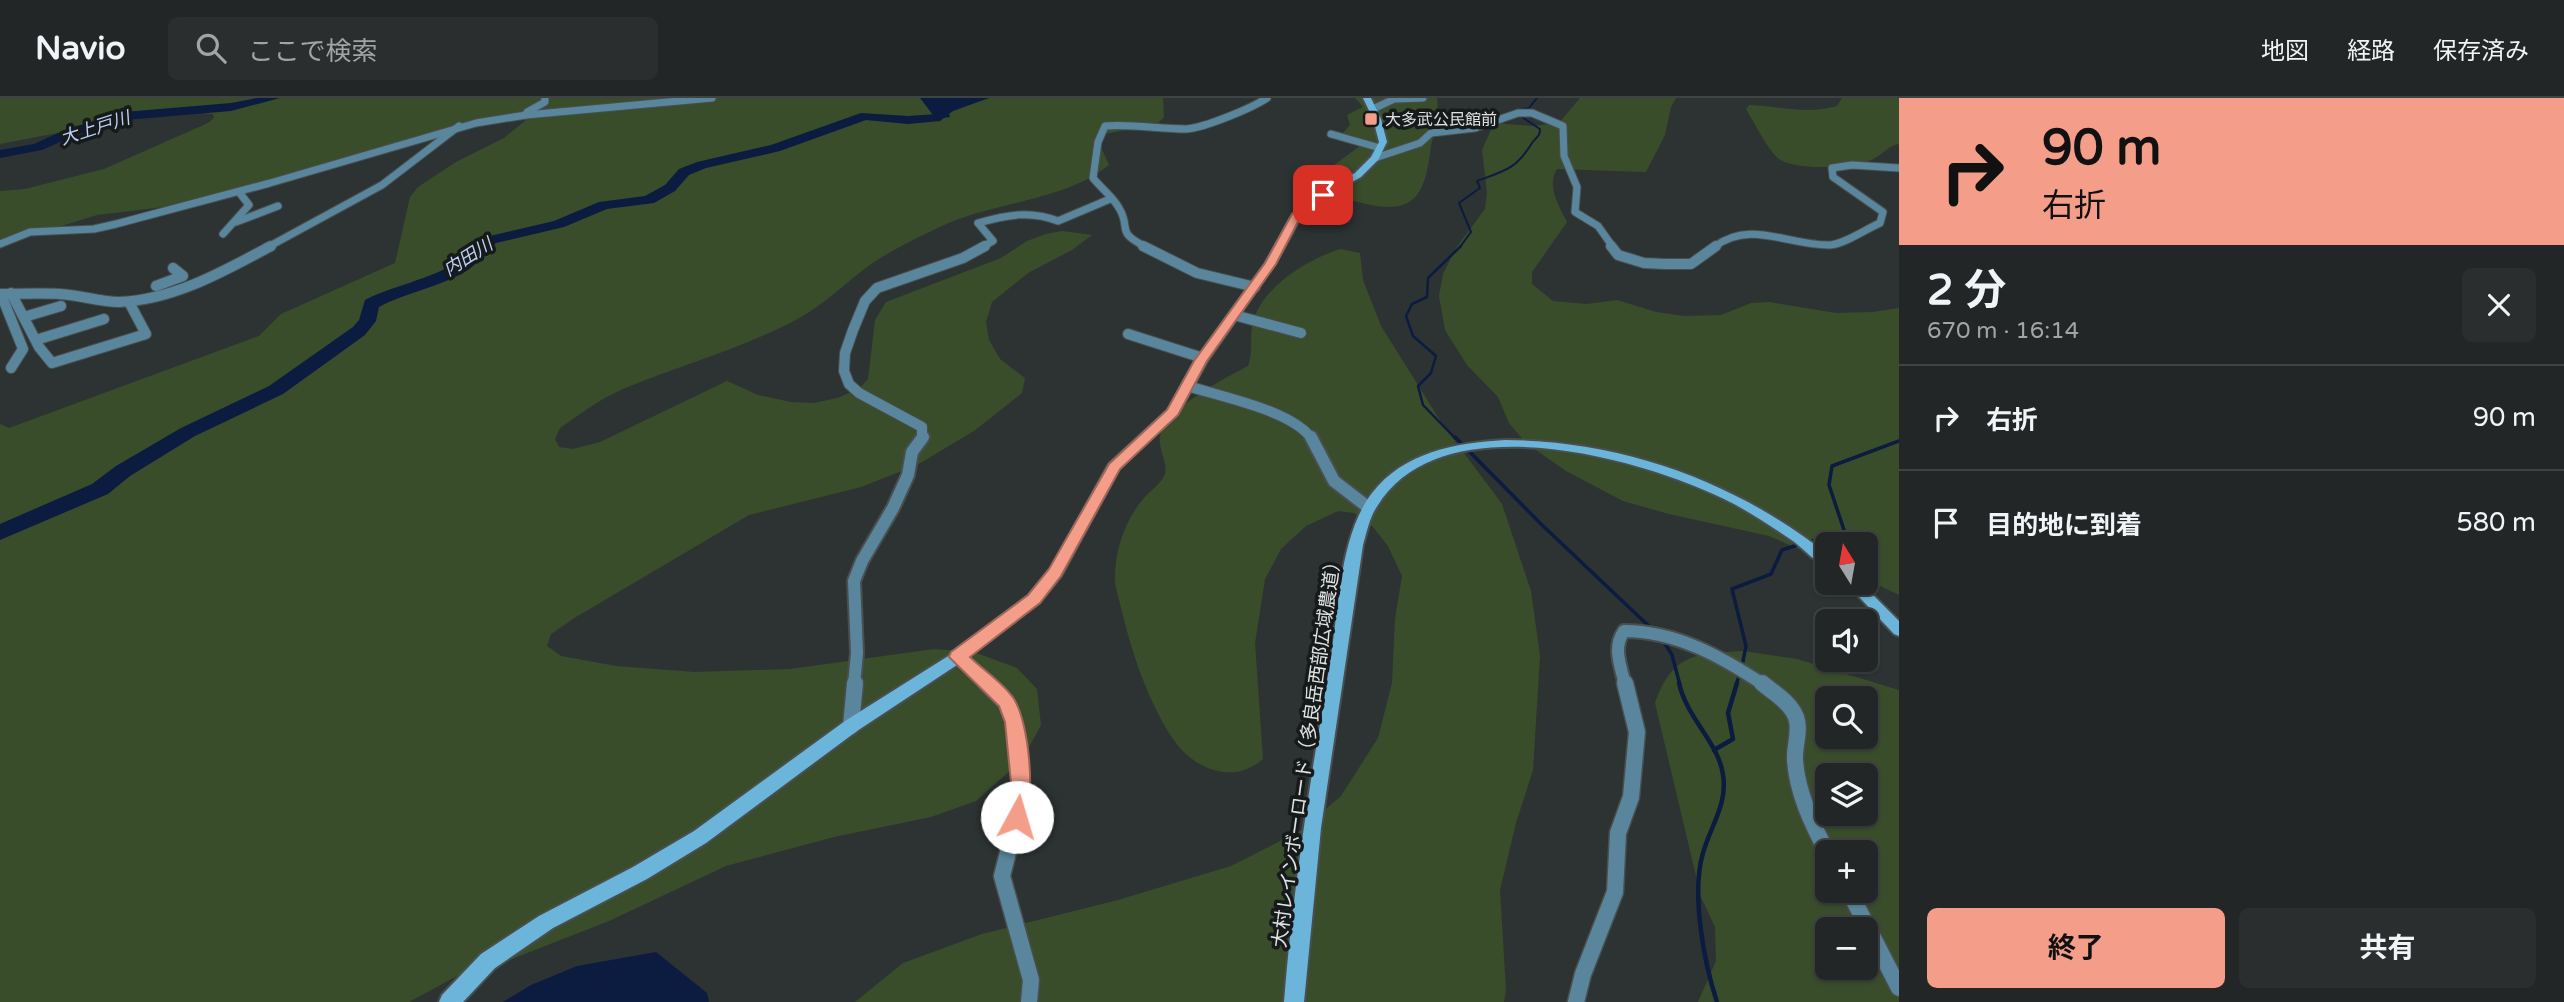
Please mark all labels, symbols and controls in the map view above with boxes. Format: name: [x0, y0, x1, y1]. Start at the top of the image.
search box: [168, 17, 658, 80]
text: Navio: [35, 29, 126, 68]
icon: search: [192, 29, 230, 67]
text: ここで検索: [248, 36, 378, 67]
text: 地図: [2261, 37, 2309, 66]
text: 経路: [2347, 37, 2395, 66]
text: 保存済み: [2433, 37, 2529, 66]
water label: 大上戸川: [57, 106, 135, 150]
place label: 大多武公民館前: [1385, 110, 1497, 130]
marker: 大多武公民館前: [1363, 111, 1379, 127]
text: 90 m: [2042, 119, 2161, 178]
icon: right: [1927, 126, 2018, 217]
pin: [1293, 165, 1353, 225]
icon: arrive: [1304, 176, 1342, 214]
text: 右折: [2042, 187, 2106, 225]
water label: 内田川: [439, 232, 498, 281]
text: 2 分: [1927, 265, 2006, 316]
button: close: [2462, 268, 2536, 342]
text: 670 m · 16:14: [1927, 317, 2079, 345]
icon: right: [1927, 399, 1965, 437]
text: 90 m: [2473, 402, 2536, 433]
text: 右折: [1986, 405, 2038, 436]
icon: arrive: [1927, 504, 1965, 542]
text: 580 m: [2456, 507, 2536, 538]
text: 目的地に到着: [1986, 510, 2142, 541]
north arrow: [1815, 532, 1878, 595]
map controls: [1815, 532, 1878, 980]
street label: 大村レインボーロード（多良岳西部広域農道）: [1268, 551, 1346, 949]
button: sound: [1815, 609, 1878, 672]
button: search: [1815, 686, 1878, 749]
button: layers: [1815, 763, 1878, 826]
position arrow: [980, 780, 1054, 854]
button: +: [1815, 840, 1878, 903]
button: 終了: [1927, 908, 2225, 988]
button: 共有: [2239, 908, 2536, 988]
button: −: [1815, 917, 1878, 980]

